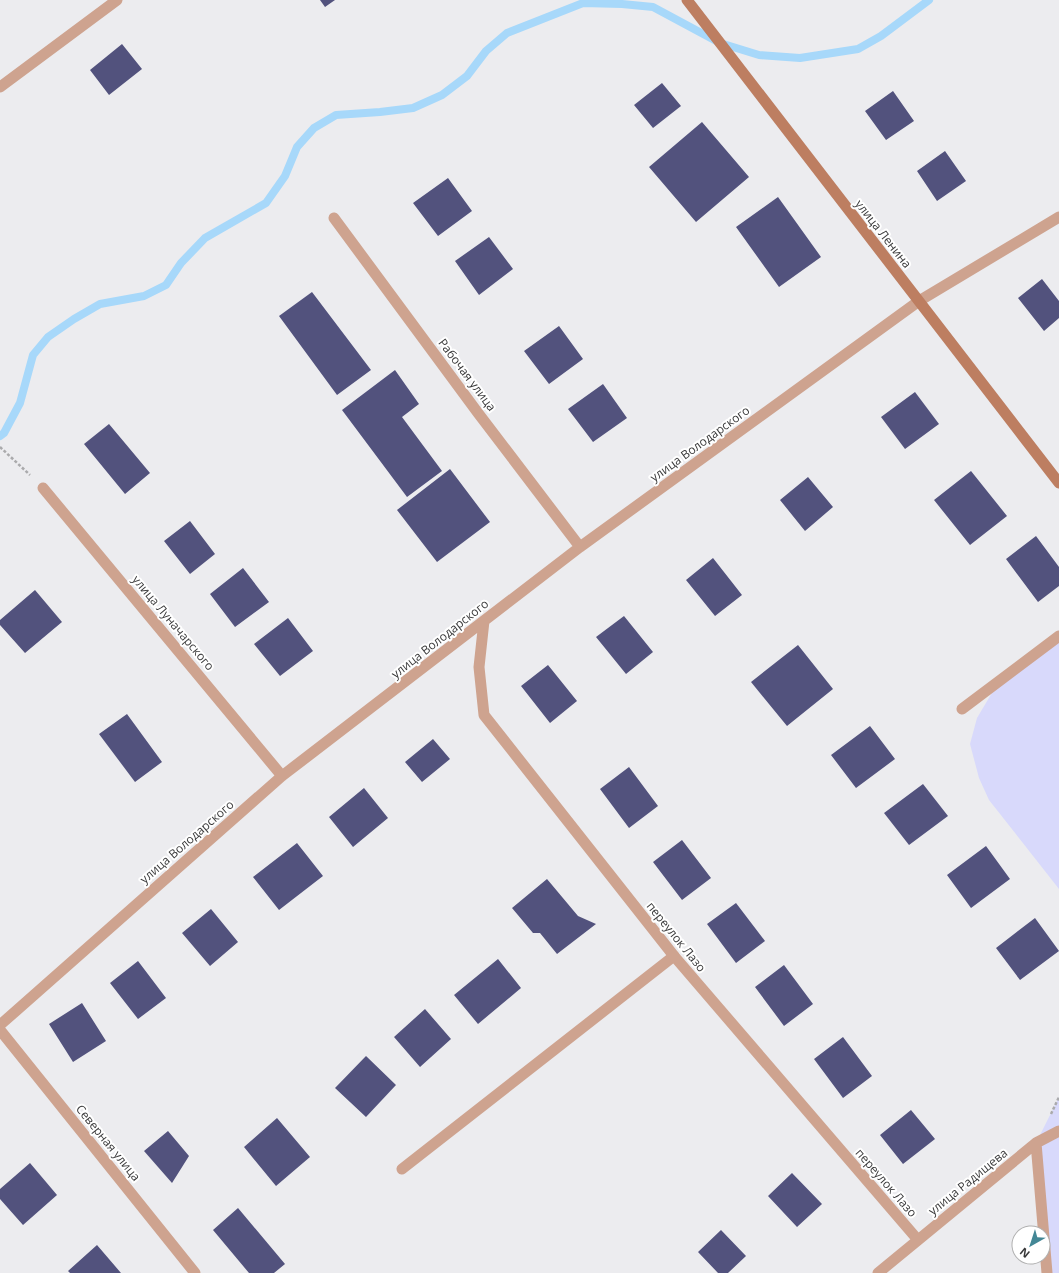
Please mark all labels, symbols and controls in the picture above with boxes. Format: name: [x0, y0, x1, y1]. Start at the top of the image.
street label: улица Ленина: [851, 196, 915, 271]
street label: Рабочая улица: [435, 335, 500, 414]
street label: улица Володарского: [646, 402, 753, 486]
street label: улица Луначарского: [129, 571, 218, 674]
street label: улица Володарского: [387, 595, 492, 682]
street label: улица Володарского: [136, 796, 237, 887]
street label: переулок Лазо: [643, 898, 710, 975]
street label: Северная улица: [72, 1101, 145, 1185]
street label: улица Радищева: [925, 1144, 1011, 1219]
street label: переулок Лазо: [852, 1145, 921, 1221]
north arrow: [1011, 1225, 1051, 1265]
text: N: [1016, 1245, 1033, 1262]

